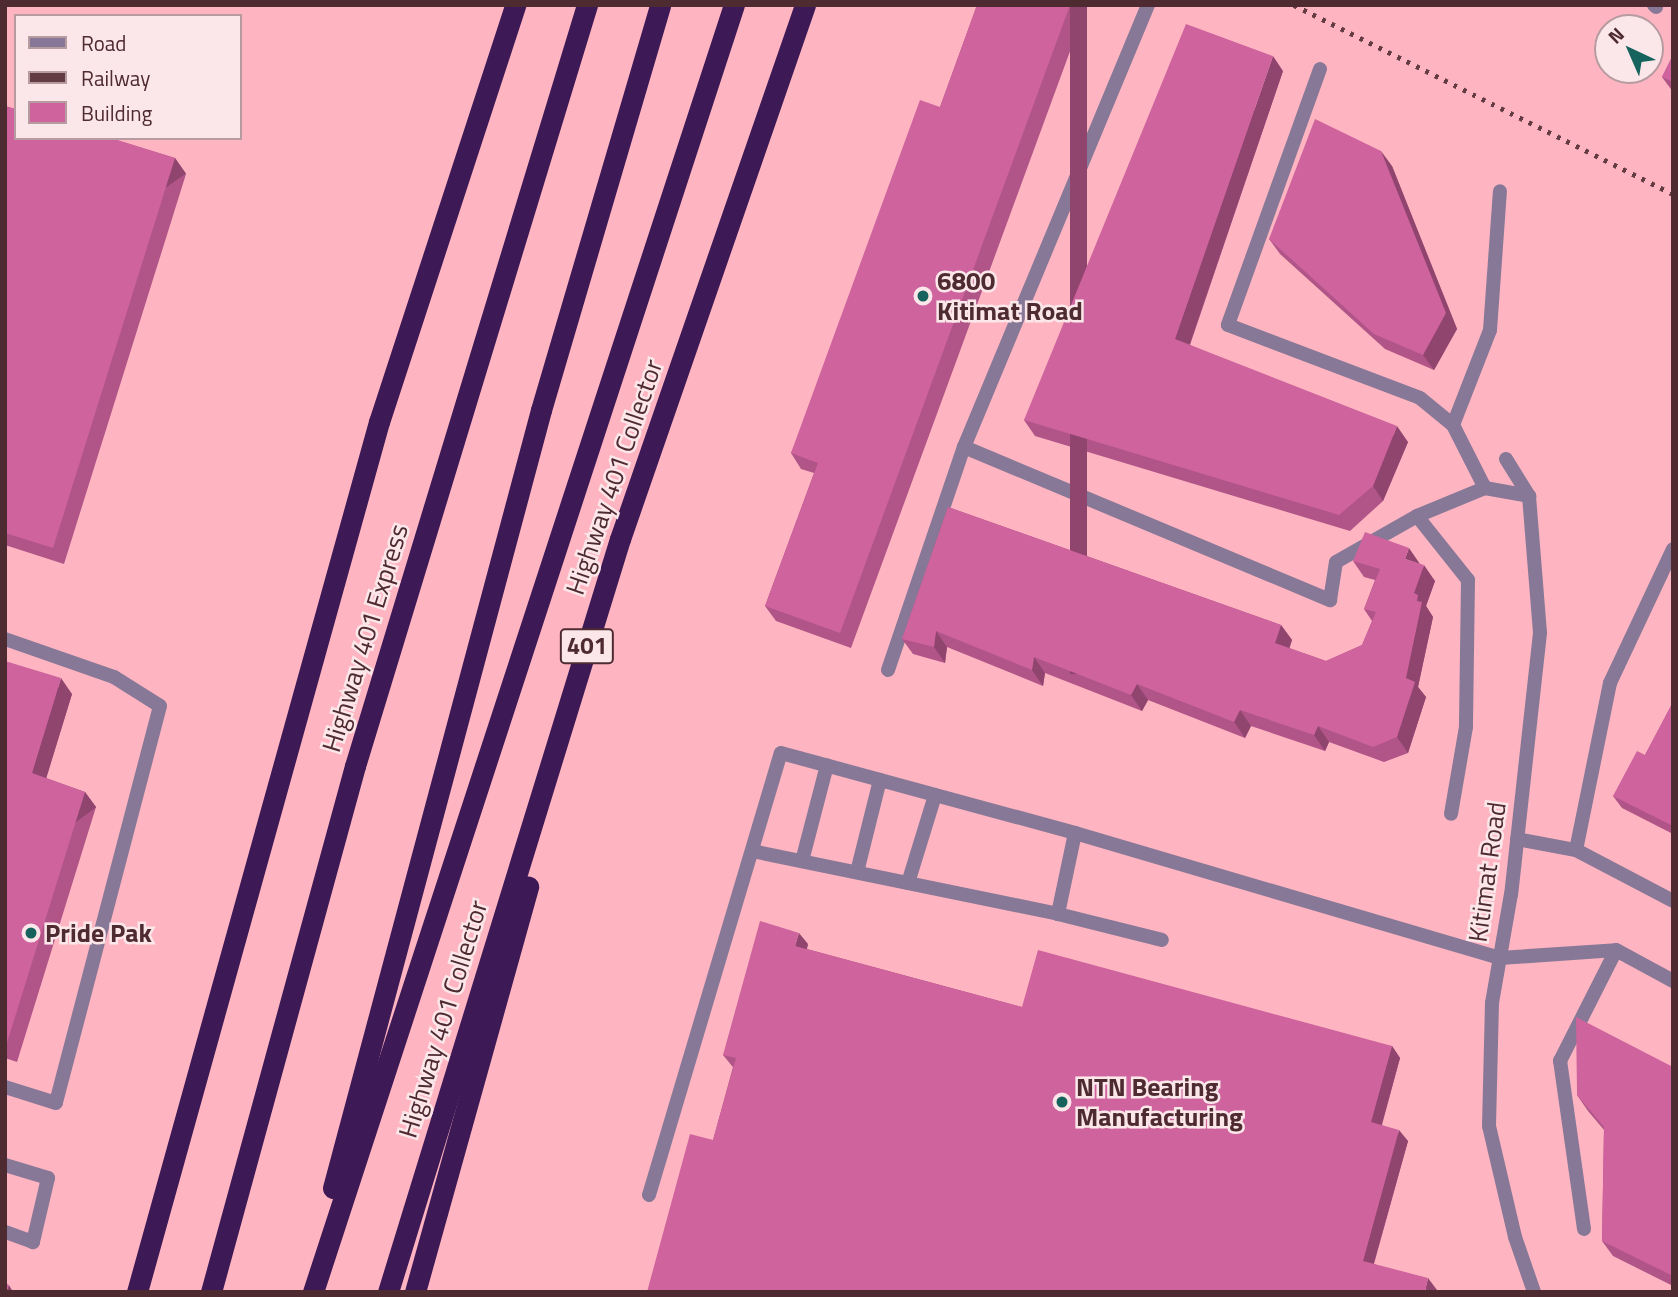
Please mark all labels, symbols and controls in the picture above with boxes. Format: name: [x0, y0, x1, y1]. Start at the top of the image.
legend: [14, 14, 242, 140]
north arrow: [1594, 14, 1664, 84]
text: N: [1601, 20, 1630, 50]
text: Road: [81, 27, 126, 59]
text: Railway: [81, 62, 150, 94]
text: Building: [81, 97, 152, 129]
place label: 6800 Kitimat Road: [937, 265, 1083, 326]
marker: 6800 Kitimat Road: [915, 288, 931, 304]
street label: Highway 401 Collector: [559, 355, 669, 599]
street label: Highway 401 Express: [315, 520, 415, 756]
road number: 401: [559, 626, 615, 666]
street label: Kitimat Road: [1462, 800, 1512, 944]
street label: Highway 401 Collector: [392, 897, 494, 1141]
place label: Pride Pak: [45, 917, 152, 949]
marker: Pride Pak: [23, 925, 39, 941]
place label: NTN Bearing Manufacturing: [1076, 1071, 1243, 1132]
marker: NTN Bearing Manufacturing: [1054, 1094, 1070, 1110]

